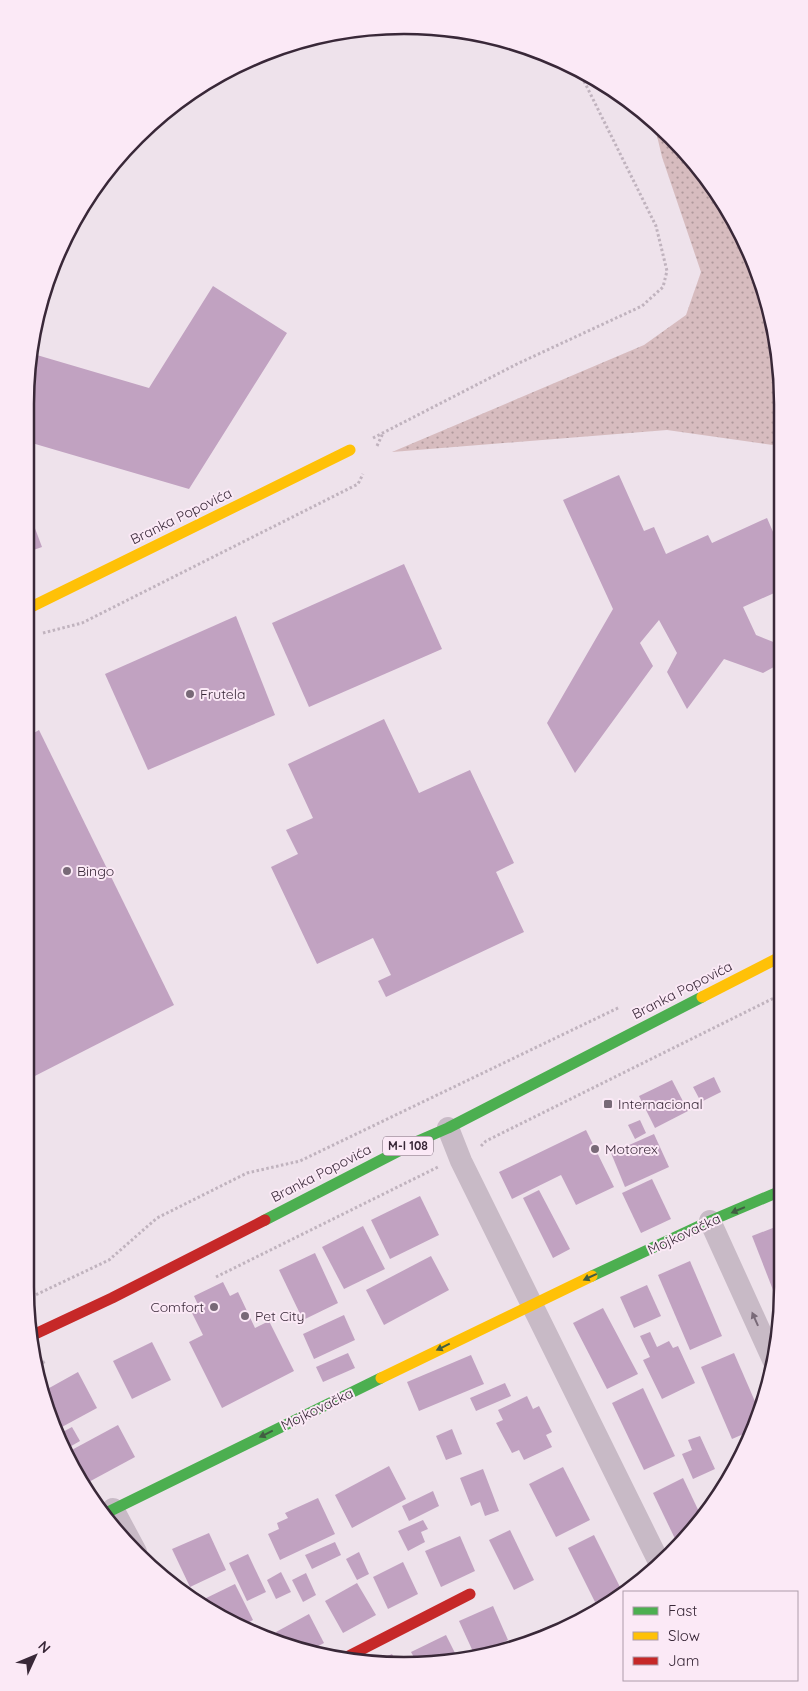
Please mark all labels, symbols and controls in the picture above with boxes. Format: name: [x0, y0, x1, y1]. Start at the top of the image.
street label: Branka Popovića: [127, 484, 235, 548]
place label: Frutela: [200, 685, 245, 703]
marker: Frutela: [184, 688, 196, 700]
place label: Bingo: [77, 862, 114, 880]
marker: Bingo: [61, 865, 73, 877]
street label: Branka Popovića: [629, 957, 735, 1023]
place label: Internacional: [618, 1095, 703, 1113]
marker: Internacional: [602, 1098, 614, 1110]
road number: M-I 108: [383, 1136, 433, 1156]
street label: Branka Popovića: [268, 1140, 374, 1206]
place label: Motorex: [605, 1140, 658, 1158]
marker: Motorex: [589, 1143, 601, 1155]
one-way arrow: [731, 1206, 745, 1214]
street label: Mojkovačka: [645, 1209, 723, 1259]
one-way arrow: [583, 1274, 597, 1282]
place label: Comfort: [151, 1298, 204, 1316]
marker: Comfort: [208, 1301, 220, 1313]
place label: Pet City: [255, 1307, 305, 1325]
marker: Pet City: [239, 1310, 251, 1322]
one-way arrow: [750, 1312, 758, 1326]
one-way arrow: [436, 1343, 451, 1351]
street label: Mojkovačka: [278, 1384, 356, 1434]
one-way arrow: [259, 1430, 273, 1438]
legend: [623, 1591, 798, 1681]
text: Fast: [668, 1601, 697, 1620]
text: Slow: [668, 1626, 700, 1645]
north arrow: [10, 1631, 60, 1681]
text: N: [34, 1637, 54, 1657]
text: Jam: [668, 1651, 699, 1670]

